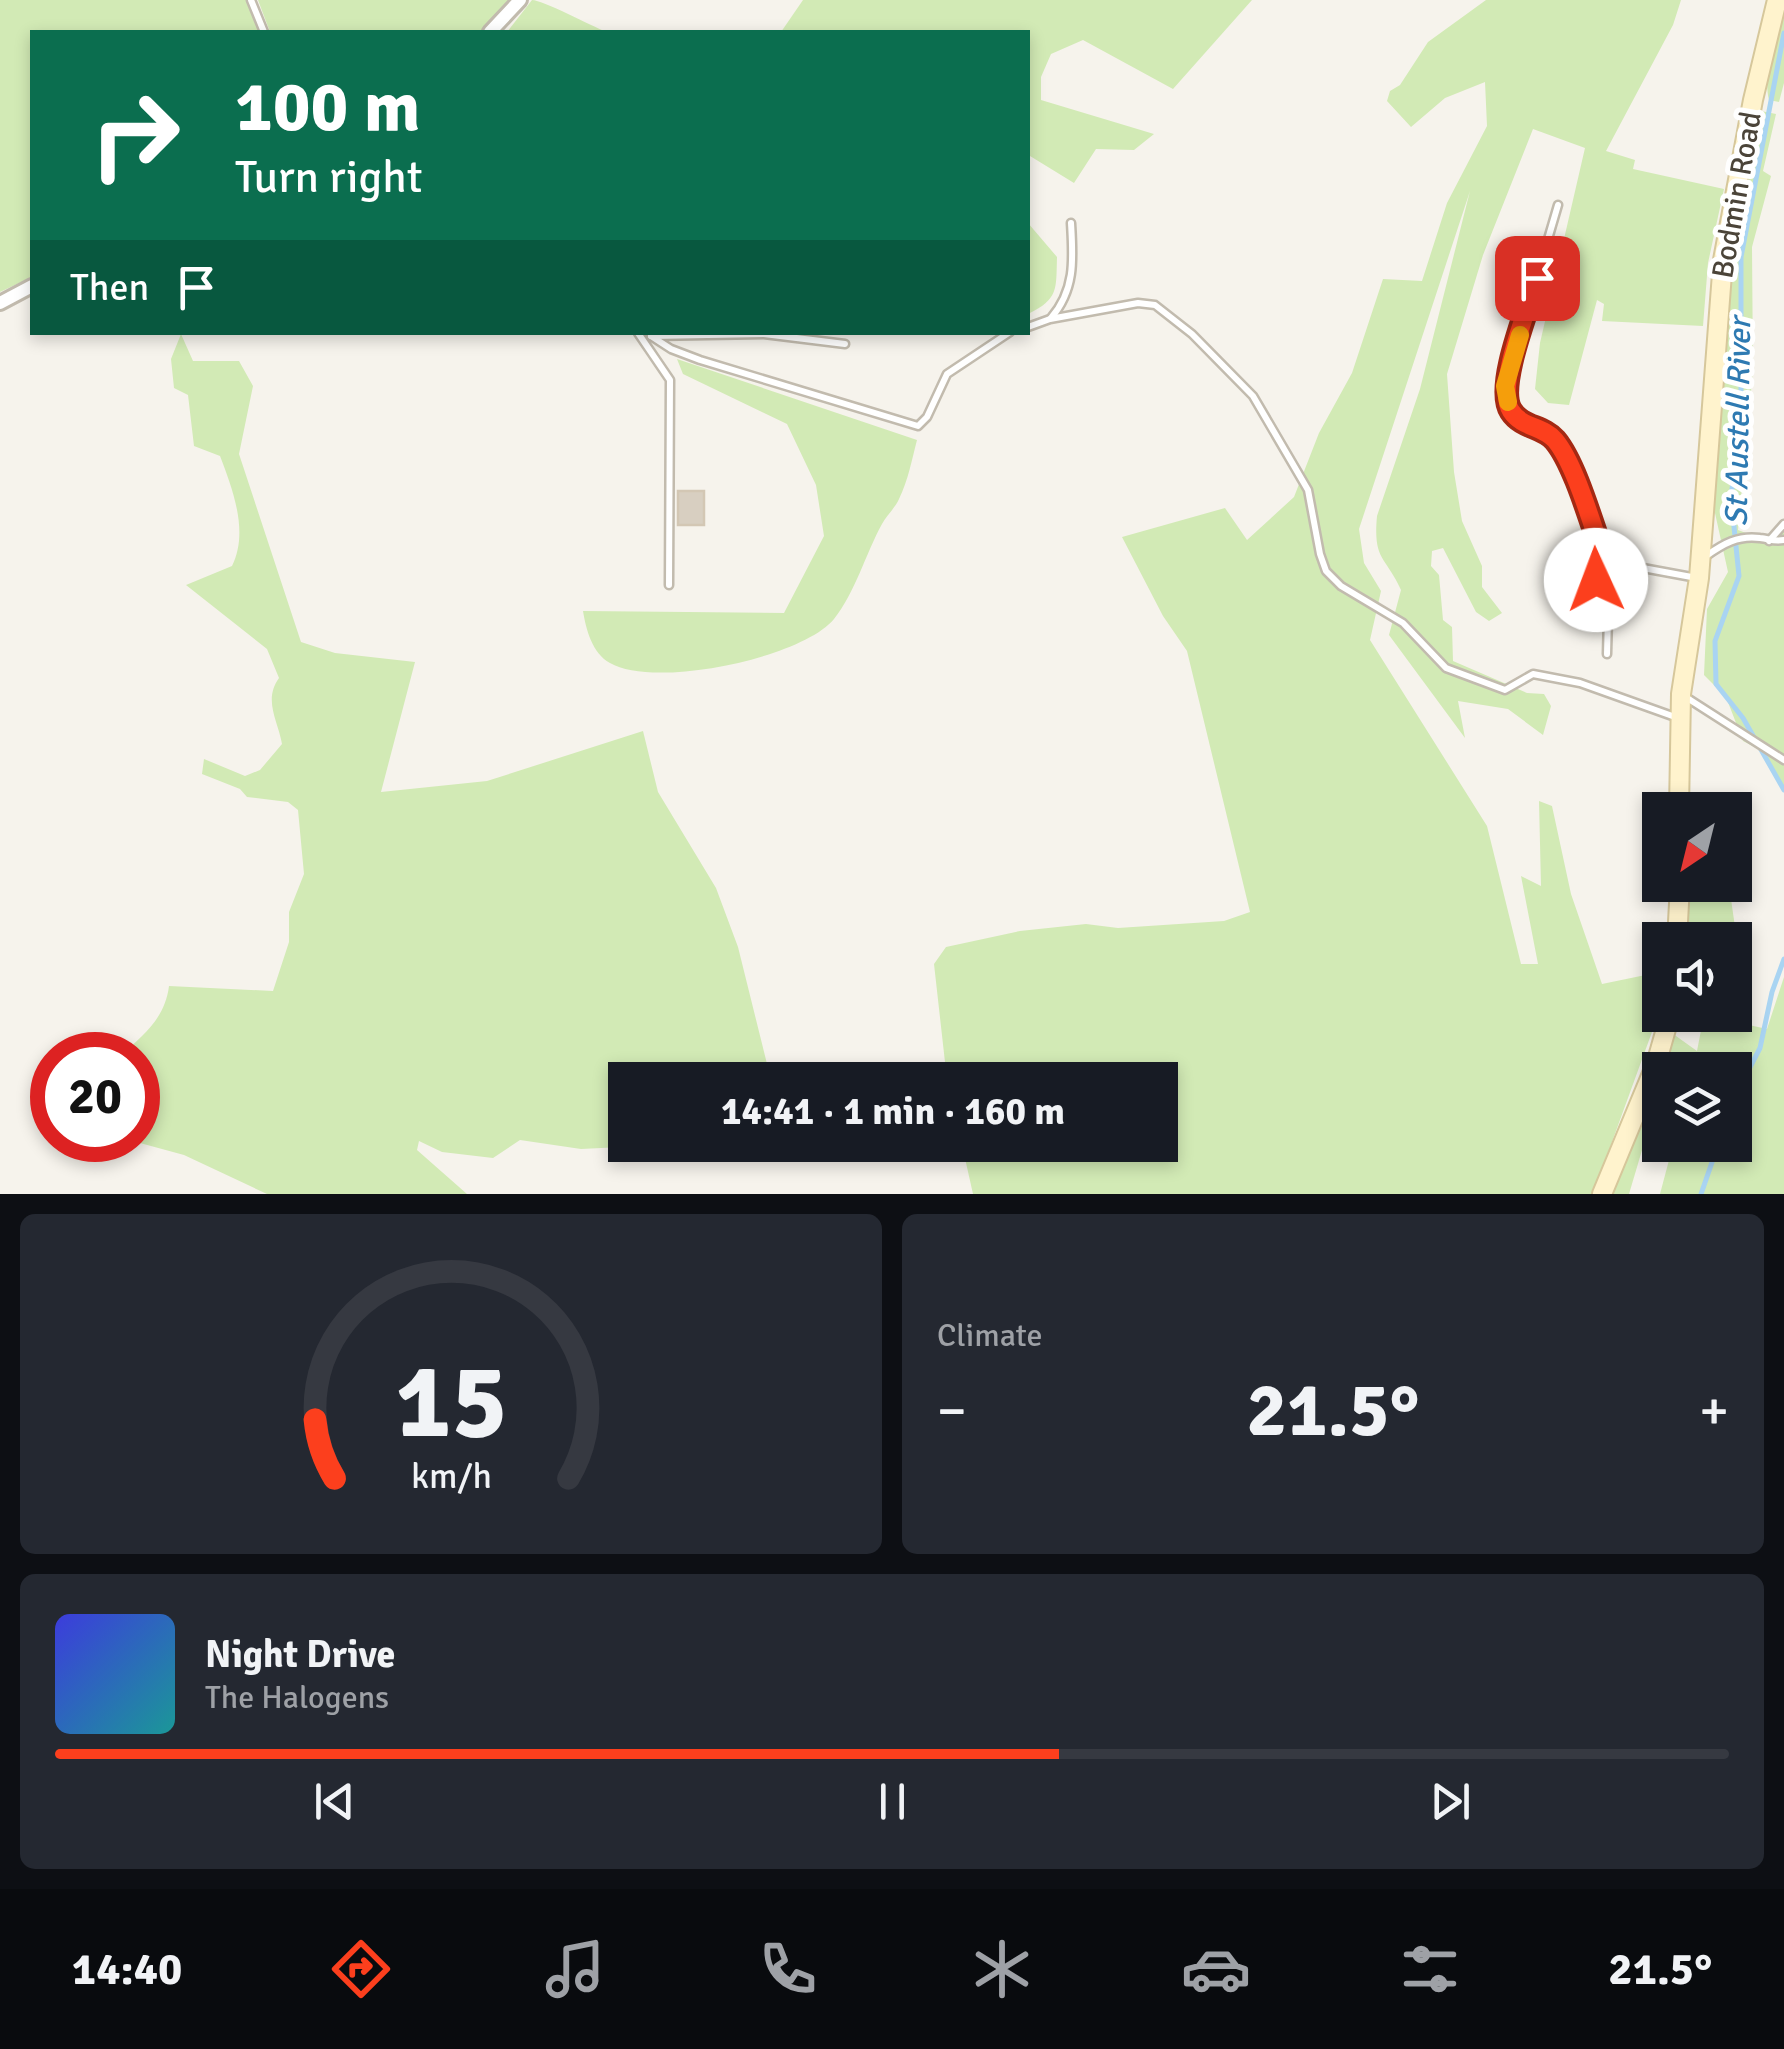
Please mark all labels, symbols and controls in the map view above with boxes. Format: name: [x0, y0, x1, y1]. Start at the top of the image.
text: 100 m: [235, 64, 420, 150]
icon: right: [70, 70, 200, 200]
street label: Bodmin Road: [1704, 109, 1770, 281]
text: Turn right: [235, 150, 423, 205]
pin: [1495, 236, 1580, 321]
icon: arrive: [1510, 251, 1565, 306]
icon: arrive: [169, 260, 224, 315]
text: Then: [70, 264, 149, 311]
water label: St Austell River: [1717, 313, 1759, 527]
position arrow: [1544, 528, 1648, 632]
north arrow: [1642, 792, 1752, 902]
map controls: [1642, 792, 1752, 1162]
button: sound: [1642, 922, 1752, 1032]
speed limit sign: 20: [30, 1032, 160, 1162]
button: layers: [1642, 1052, 1752, 1162]
text: 14:41 · 1 min · 160 m: [721, 1088, 1065, 1135]
text: Climate: [937, 1316, 1043, 1355]
text: 15: [395, 1338, 507, 1466]
text: 21.5°: [1247, 1364, 1420, 1457]
text: −: [937, 1377, 967, 1445]
text: +: [1699, 1377, 1729, 1445]
text: km/h: [411, 1454, 491, 1498]
text: Night Drive: [205, 1631, 395, 1678]
text: The Halogens: [205, 1678, 389, 1717]
icon: previous: [307, 1774, 362, 1829]
icon: pause: [865, 1774, 920, 1829]
icon: next: [1423, 1774, 1478, 1829]
icon: directions: [326, 1934, 396, 2004]
icon: music: [540, 1934, 610, 2004]
icon: phone: [753, 1934, 823, 2004]
icon: climate: [967, 1934, 1037, 2004]
icon: car: [1181, 1934, 1251, 2004]
icon: filters: [1395, 1934, 1465, 2004]
text: 14:40: [72, 1942, 182, 1997]
text: 21.5°: [1608, 1942, 1712, 1997]

